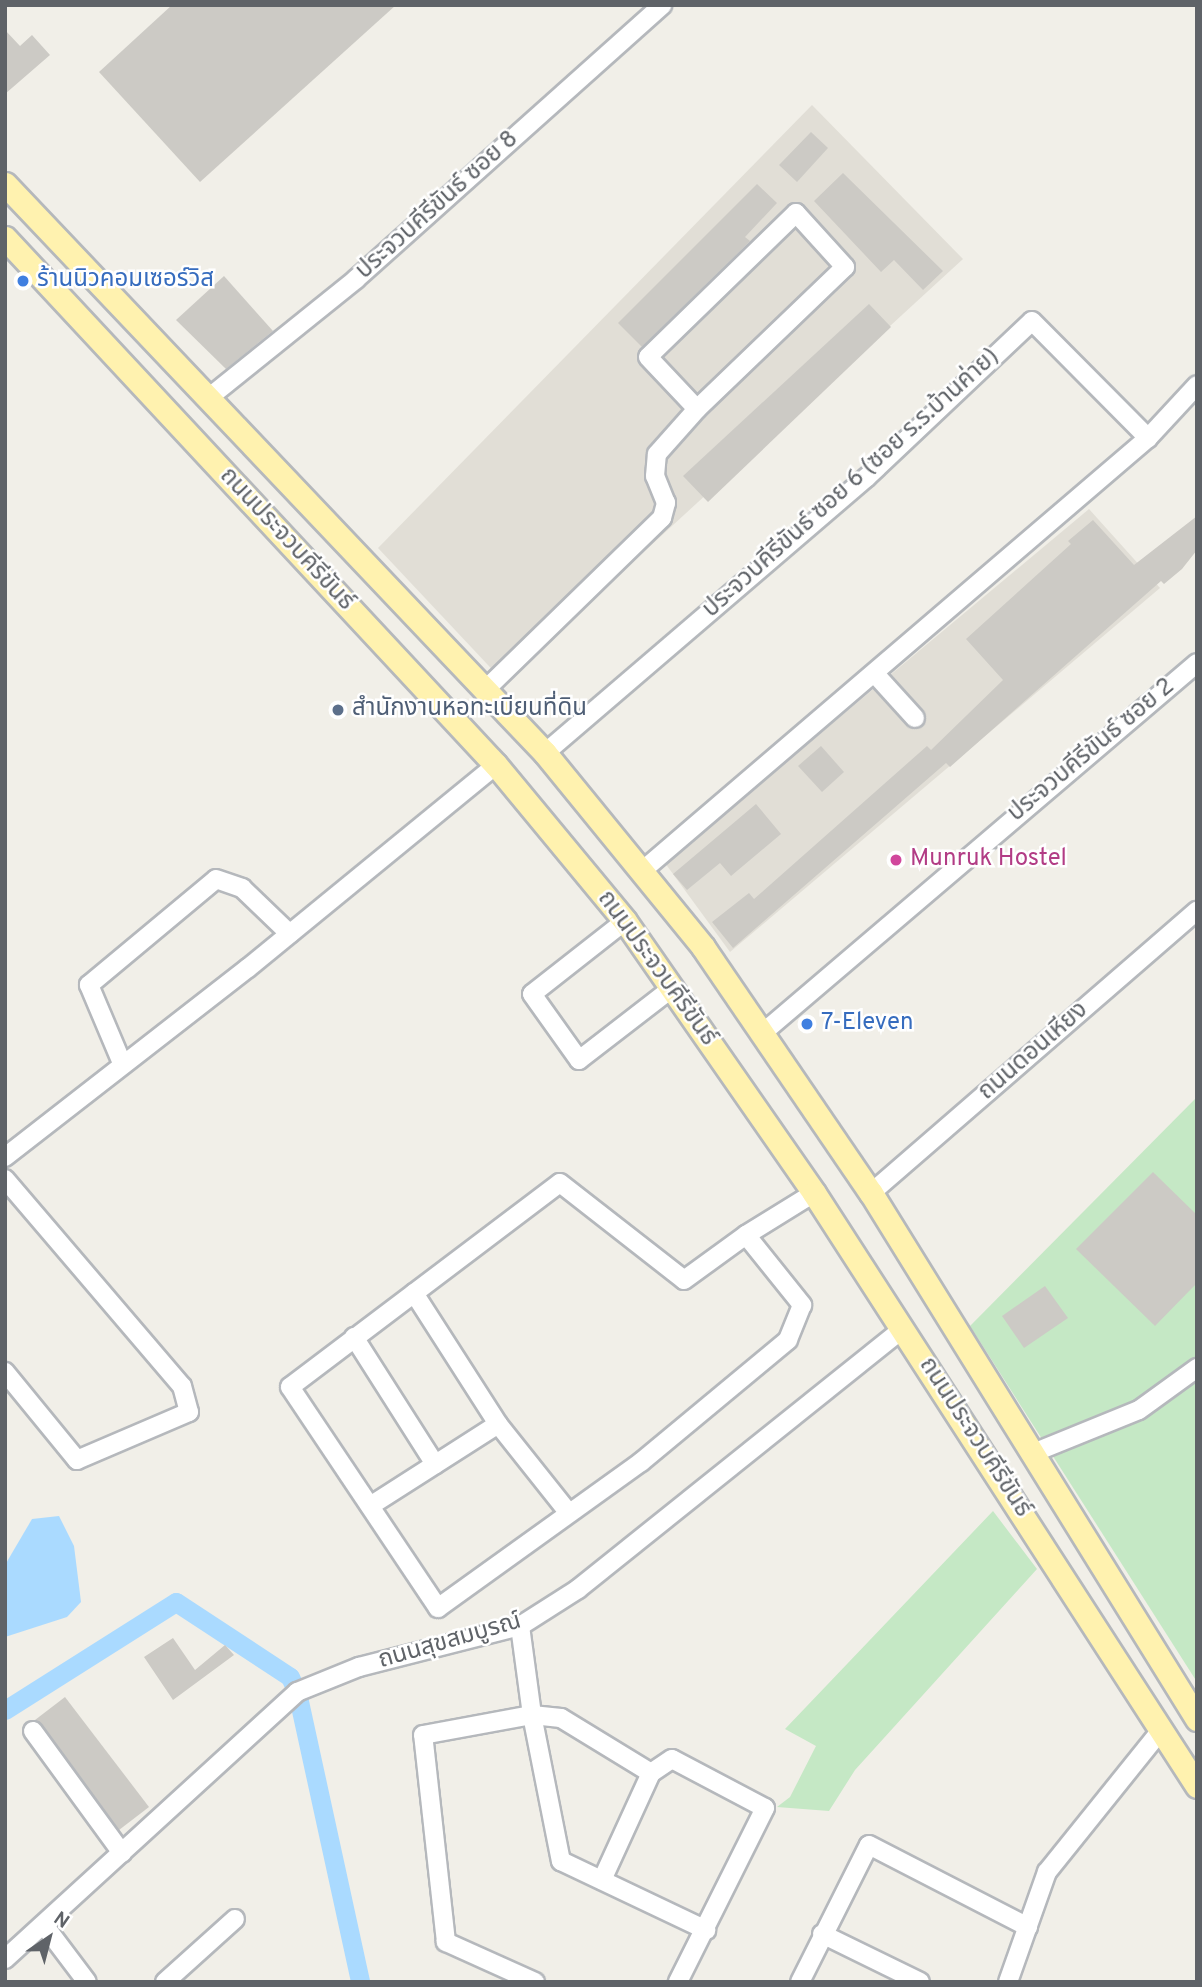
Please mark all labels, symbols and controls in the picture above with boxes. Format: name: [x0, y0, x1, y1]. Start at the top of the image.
street label: ประจวบคีรีขันธ์ ซอย 8: [351, 126, 525, 286]
place label: ร้านนิวคอมเซอร์วิส: [37, 267, 214, 295]
marker: ร้านนิวคอมเซอร์วิส: [15, 273, 31, 289]
street label: ประจวบคีรีขันธ์ ซอย 6 (ซอย ร.ร.บ้านค่าย): [698, 343, 1006, 625]
street label: ถนนประจวบคีรีขันธ์: [213, 463, 359, 617]
street label: ประจวบคีรีขันธ์ ซอย 2: [1003, 673, 1181, 829]
place label: สำนักงานหอทะเบียนที่ดิน: [352, 696, 587, 724]
marker: สำนักงานหอทะเบียนที่ดิน: [330, 702, 346, 718]
place label: Munruk Hostel: [910, 846, 1067, 874]
marker: Munruk Hostel: [888, 852, 904, 868]
street label: ถนนประจวบคีรีขันธ์: [590, 886, 722, 1052]
street label: ถนนดอนเหียง: [973, 997, 1095, 1107]
place label: 7-Eleven: [821, 1010, 914, 1038]
marker: 7-Eleven: [799, 1016, 815, 1032]
street label: ถนนประจวบคีรีขันธ์: [912, 1353, 1036, 1523]
street label: ถนนสุขสมบูรณ์: [375, 1608, 525, 1676]
north arrow: [14, 1903, 84, 1973]
text: N: [49, 1907, 74, 1935]

